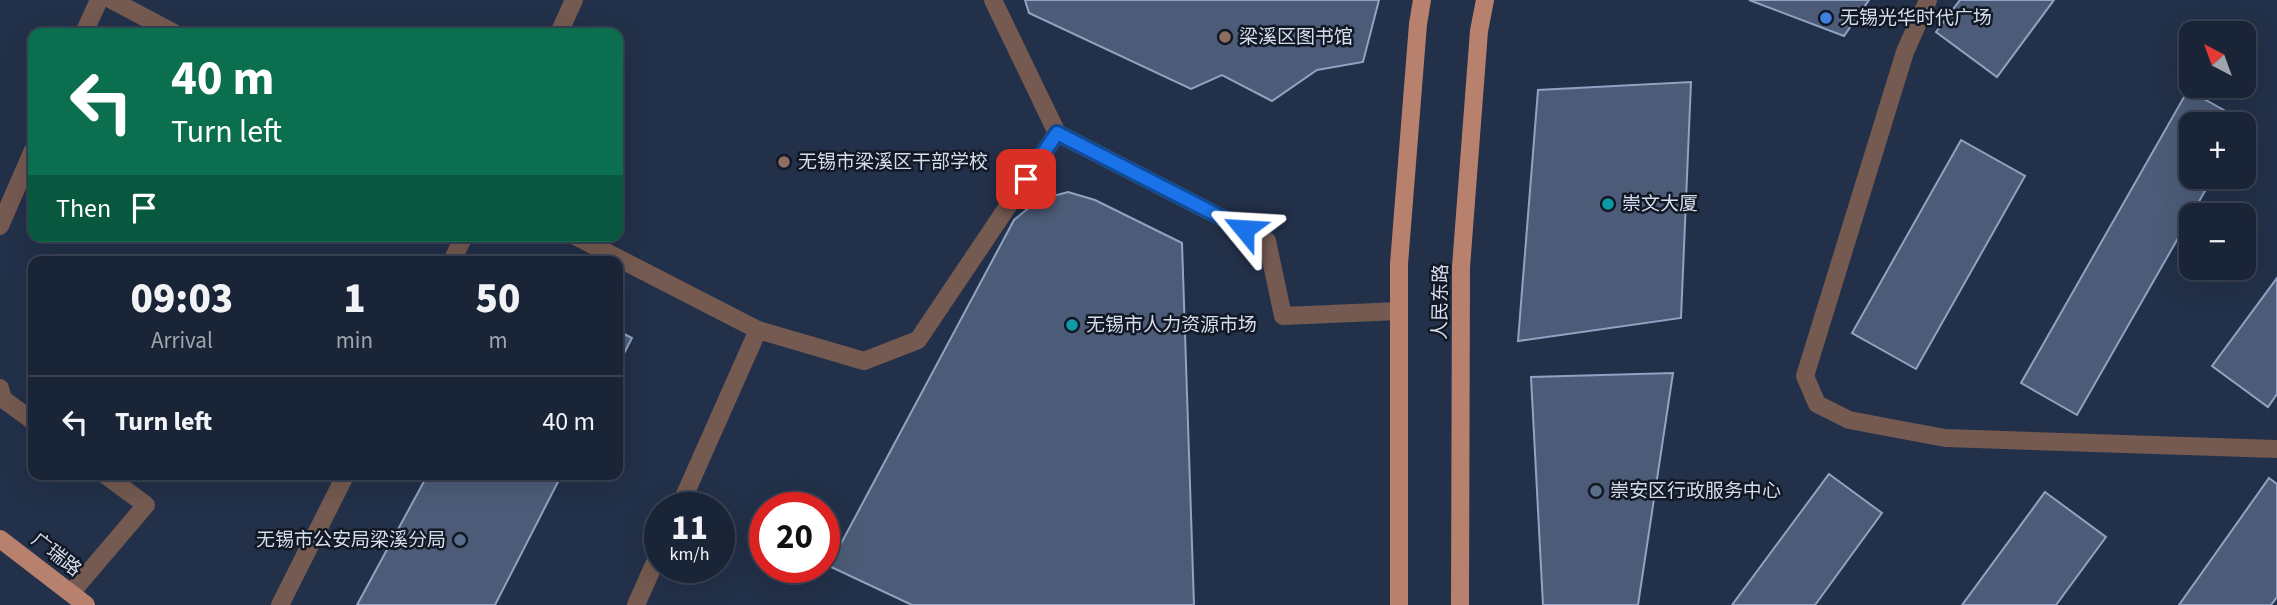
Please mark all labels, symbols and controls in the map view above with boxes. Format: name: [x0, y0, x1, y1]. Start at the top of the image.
place label: 无锡光华时代广场: [1840, 5, 1992, 32]
marker: 无锡光华时代广场: [1818, 10, 1834, 26]
north arrow: [2179, 21, 2256, 98]
map controls: [2179, 21, 2256, 280]
place label: 梁溪区图书馆: [1239, 24, 1353, 51]
marker: 梁溪区图书馆: [1217, 29, 1233, 45]
text: 40 m: [171, 44, 275, 114]
icon: left: [56, 56, 147, 147]
text: Turn left: [171, 109, 282, 155]
button: +: [2179, 112, 2256, 189]
place label: 无锡市梁溪区干部学校: [798, 149, 988, 176]
pin: [996, 149, 1056, 209]
marker: 无锡市梁溪区干部学校: [776, 154, 792, 170]
icon: arrive: [1007, 160, 1045, 198]
icon: arrive: [125, 189, 163, 227]
text: Then: [56, 190, 111, 227]
place label: 崇文大厦: [1622, 191, 1698, 218]
position arrow: [1207, 192, 1281, 266]
marker: 崇文大厦: [1600, 196, 1616, 212]
button: −: [2179, 203, 2256, 280]
street label: 人民东路: [1427, 264, 1455, 340]
text: 09:03: [131, 269, 233, 329]
text: 1: [343, 269, 366, 329]
text: 50: [476, 269, 520, 329]
place label: 无锡市人力资源市场: [1086, 312, 1257, 339]
marker: 无锡市人力资源市场: [1064, 317, 1080, 333]
text: Arrival: [151, 324, 213, 357]
text: min: [336, 324, 373, 357]
text: m: [488, 324, 508, 357]
icon: left: [56, 403, 94, 441]
text: Turn left: [115, 403, 212, 440]
text: 40 m: [542, 403, 595, 440]
place label: 崇安区行政服务中心: [1610, 478, 1781, 505]
marker: 崇安区行政服务中心: [1588, 483, 1604, 499]
speed limit sign: 20: [749, 492, 840, 583]
text: 11: [671, 503, 708, 553]
street label: 广瑞路: [25, 527, 87, 583]
place label: 无锡市公安局梁溪分局: [256, 527, 446, 554]
marker: 无锡市公安局梁溪分局: [452, 532, 468, 548]
text: km/h: [670, 542, 709, 567]

